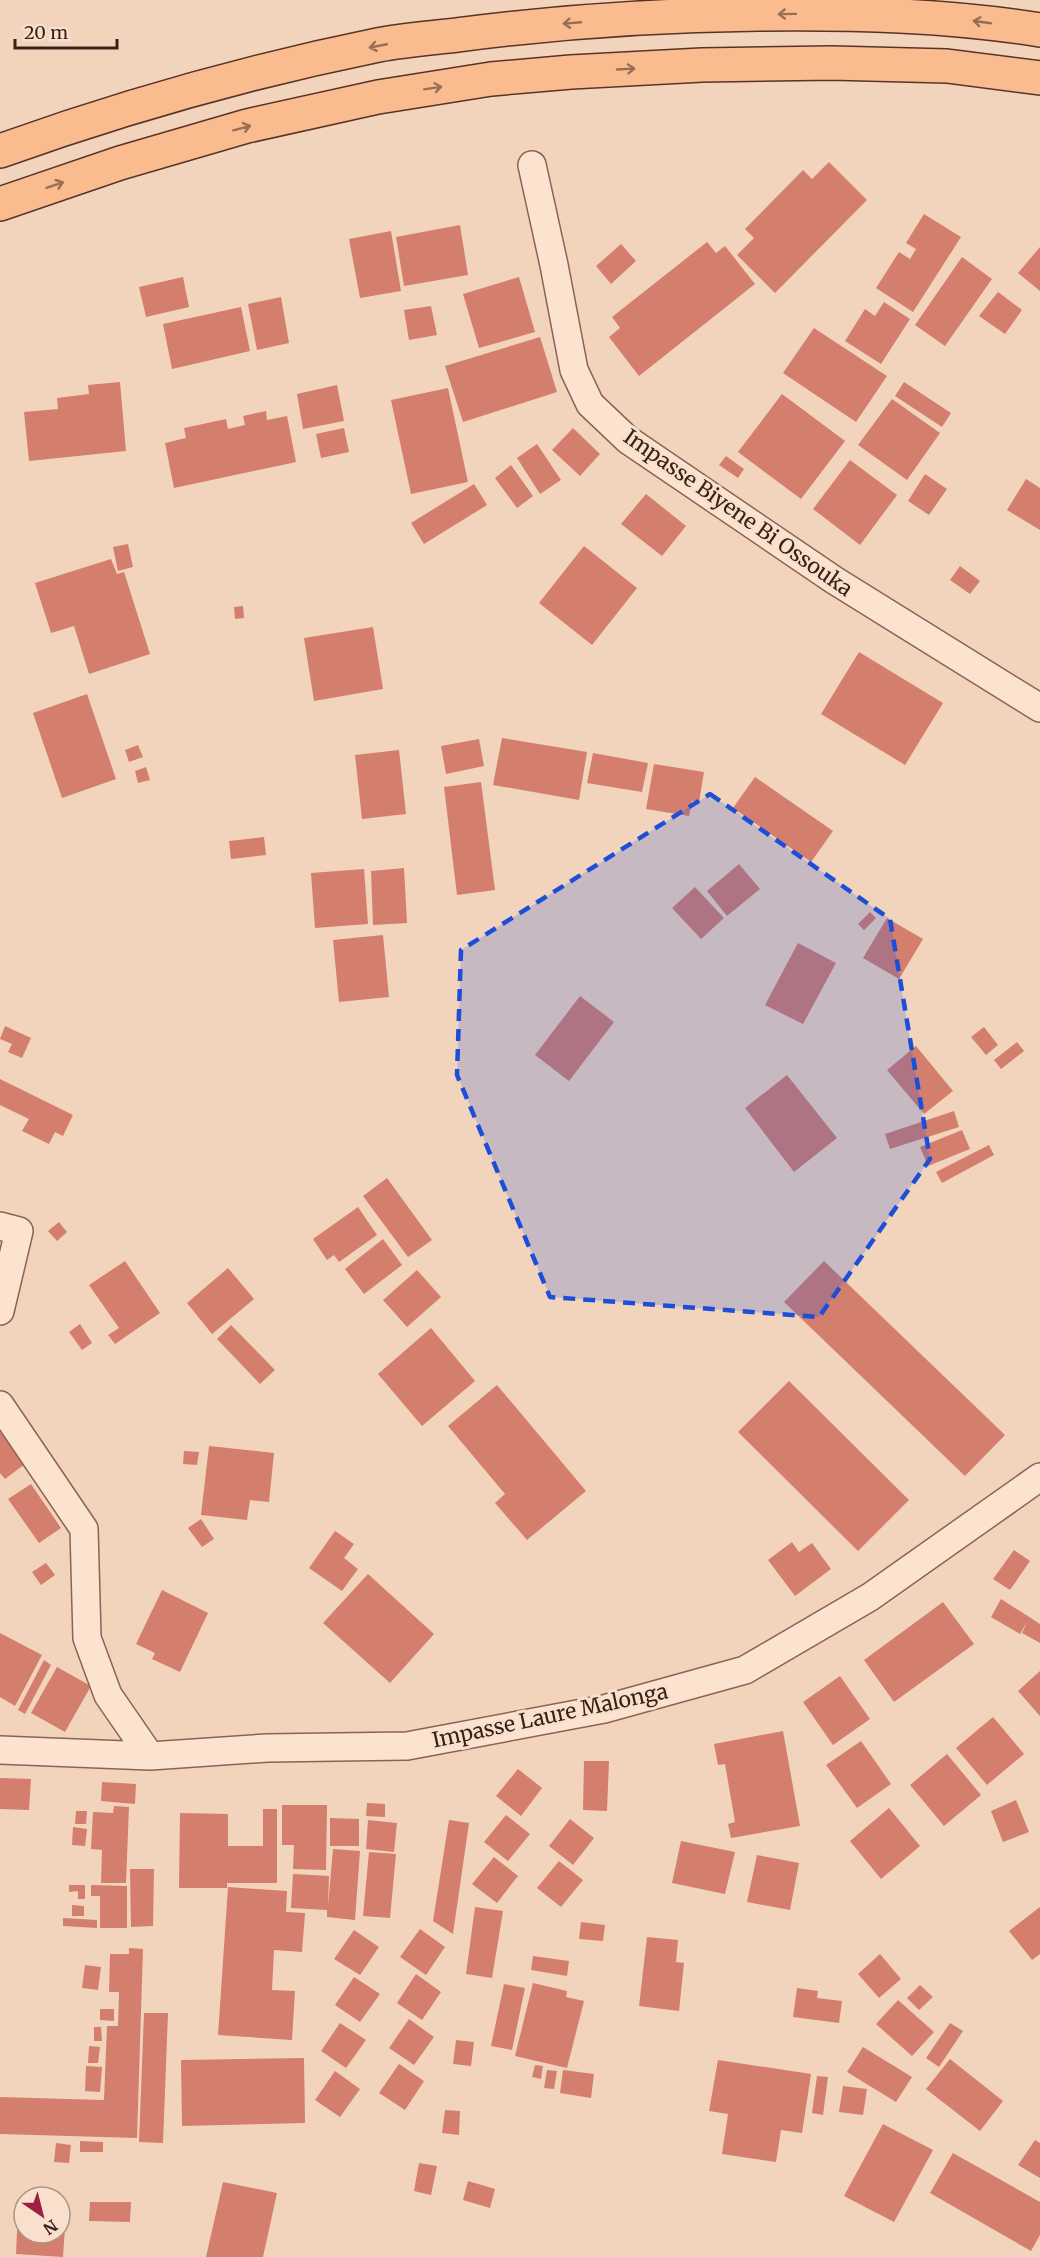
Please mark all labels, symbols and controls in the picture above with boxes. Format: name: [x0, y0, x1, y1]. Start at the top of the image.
one-way arrow: [778, 8, 798, 20]
scale bar: [15, 12, 117, 50]
one-way arrow: [973, 16, 992, 27]
one-way arrow: [562, 18, 582, 29]
text: 20 m: [24, 21, 68, 44]
one-way arrow: [369, 41, 388, 52]
one-way arrow: [616, 63, 636, 74]
one-way arrow: [422, 82, 442, 93]
one-way arrow: [232, 122, 251, 133]
one-way arrow: [45, 179, 64, 190]
street label: Impasse Biyene Bi Ossouka: [618, 423, 858, 602]
street label: Impasse Laure Malonga: [430, 1677, 670, 1754]
north arrow: [12, 2185, 72, 2245]
text: N: [39, 2215, 62, 2239]

